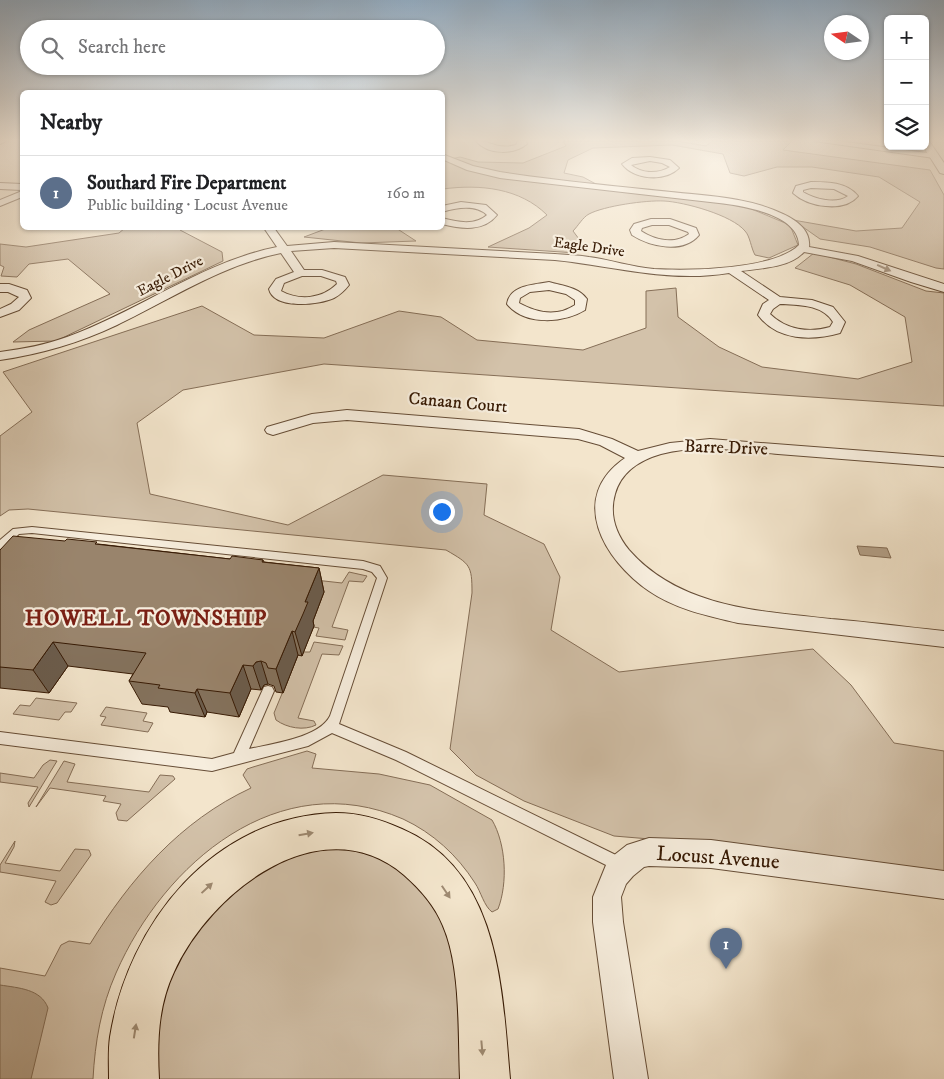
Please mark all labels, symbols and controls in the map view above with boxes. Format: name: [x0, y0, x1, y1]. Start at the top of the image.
north arrow: [824, 15, 869, 60]
map controls: [884, 15, 929, 150]
button: +: [884, 15, 929, 60]
search box: [20, 20, 445, 75]
icon: search: [38, 34, 66, 62]
text: Search here: [78, 36, 166, 59]
button: −: [884, 60, 929, 105]
button: layers: [884, 105, 929, 150]
text: Nearby: [40, 110, 102, 136]
text: Southard Fire Department: [87, 172, 286, 195]
text: 1: [53, 183, 59, 203]
text: 160 m: [387, 183, 425, 203]
text: Public building · Locust Avenue: [87, 195, 288, 215]
street label: Eagle Drive: [552, 233, 626, 261]
street label: Eagle Drive: [134, 251, 206, 301]
one-way arrow: [877, 265, 891, 273]
street label: Canaan Court: [407, 388, 509, 418]
street label: Barre Drive: [684, 436, 768, 460]
your location: [429, 499, 455, 525]
district label: HOWELL TOWNSHIP: [25, 605, 267, 632]
one-way arrow: [298, 830, 314, 838]
street label: Locust Avenue: [656, 841, 781, 875]
one-way arrow: [200, 882, 212, 894]
one-way arrow: [442, 886, 451, 899]
pin: 1: [710, 928, 742, 969]
one-way arrow: [131, 1022, 139, 1038]
one-way arrow: [479, 1041, 487, 1057]

